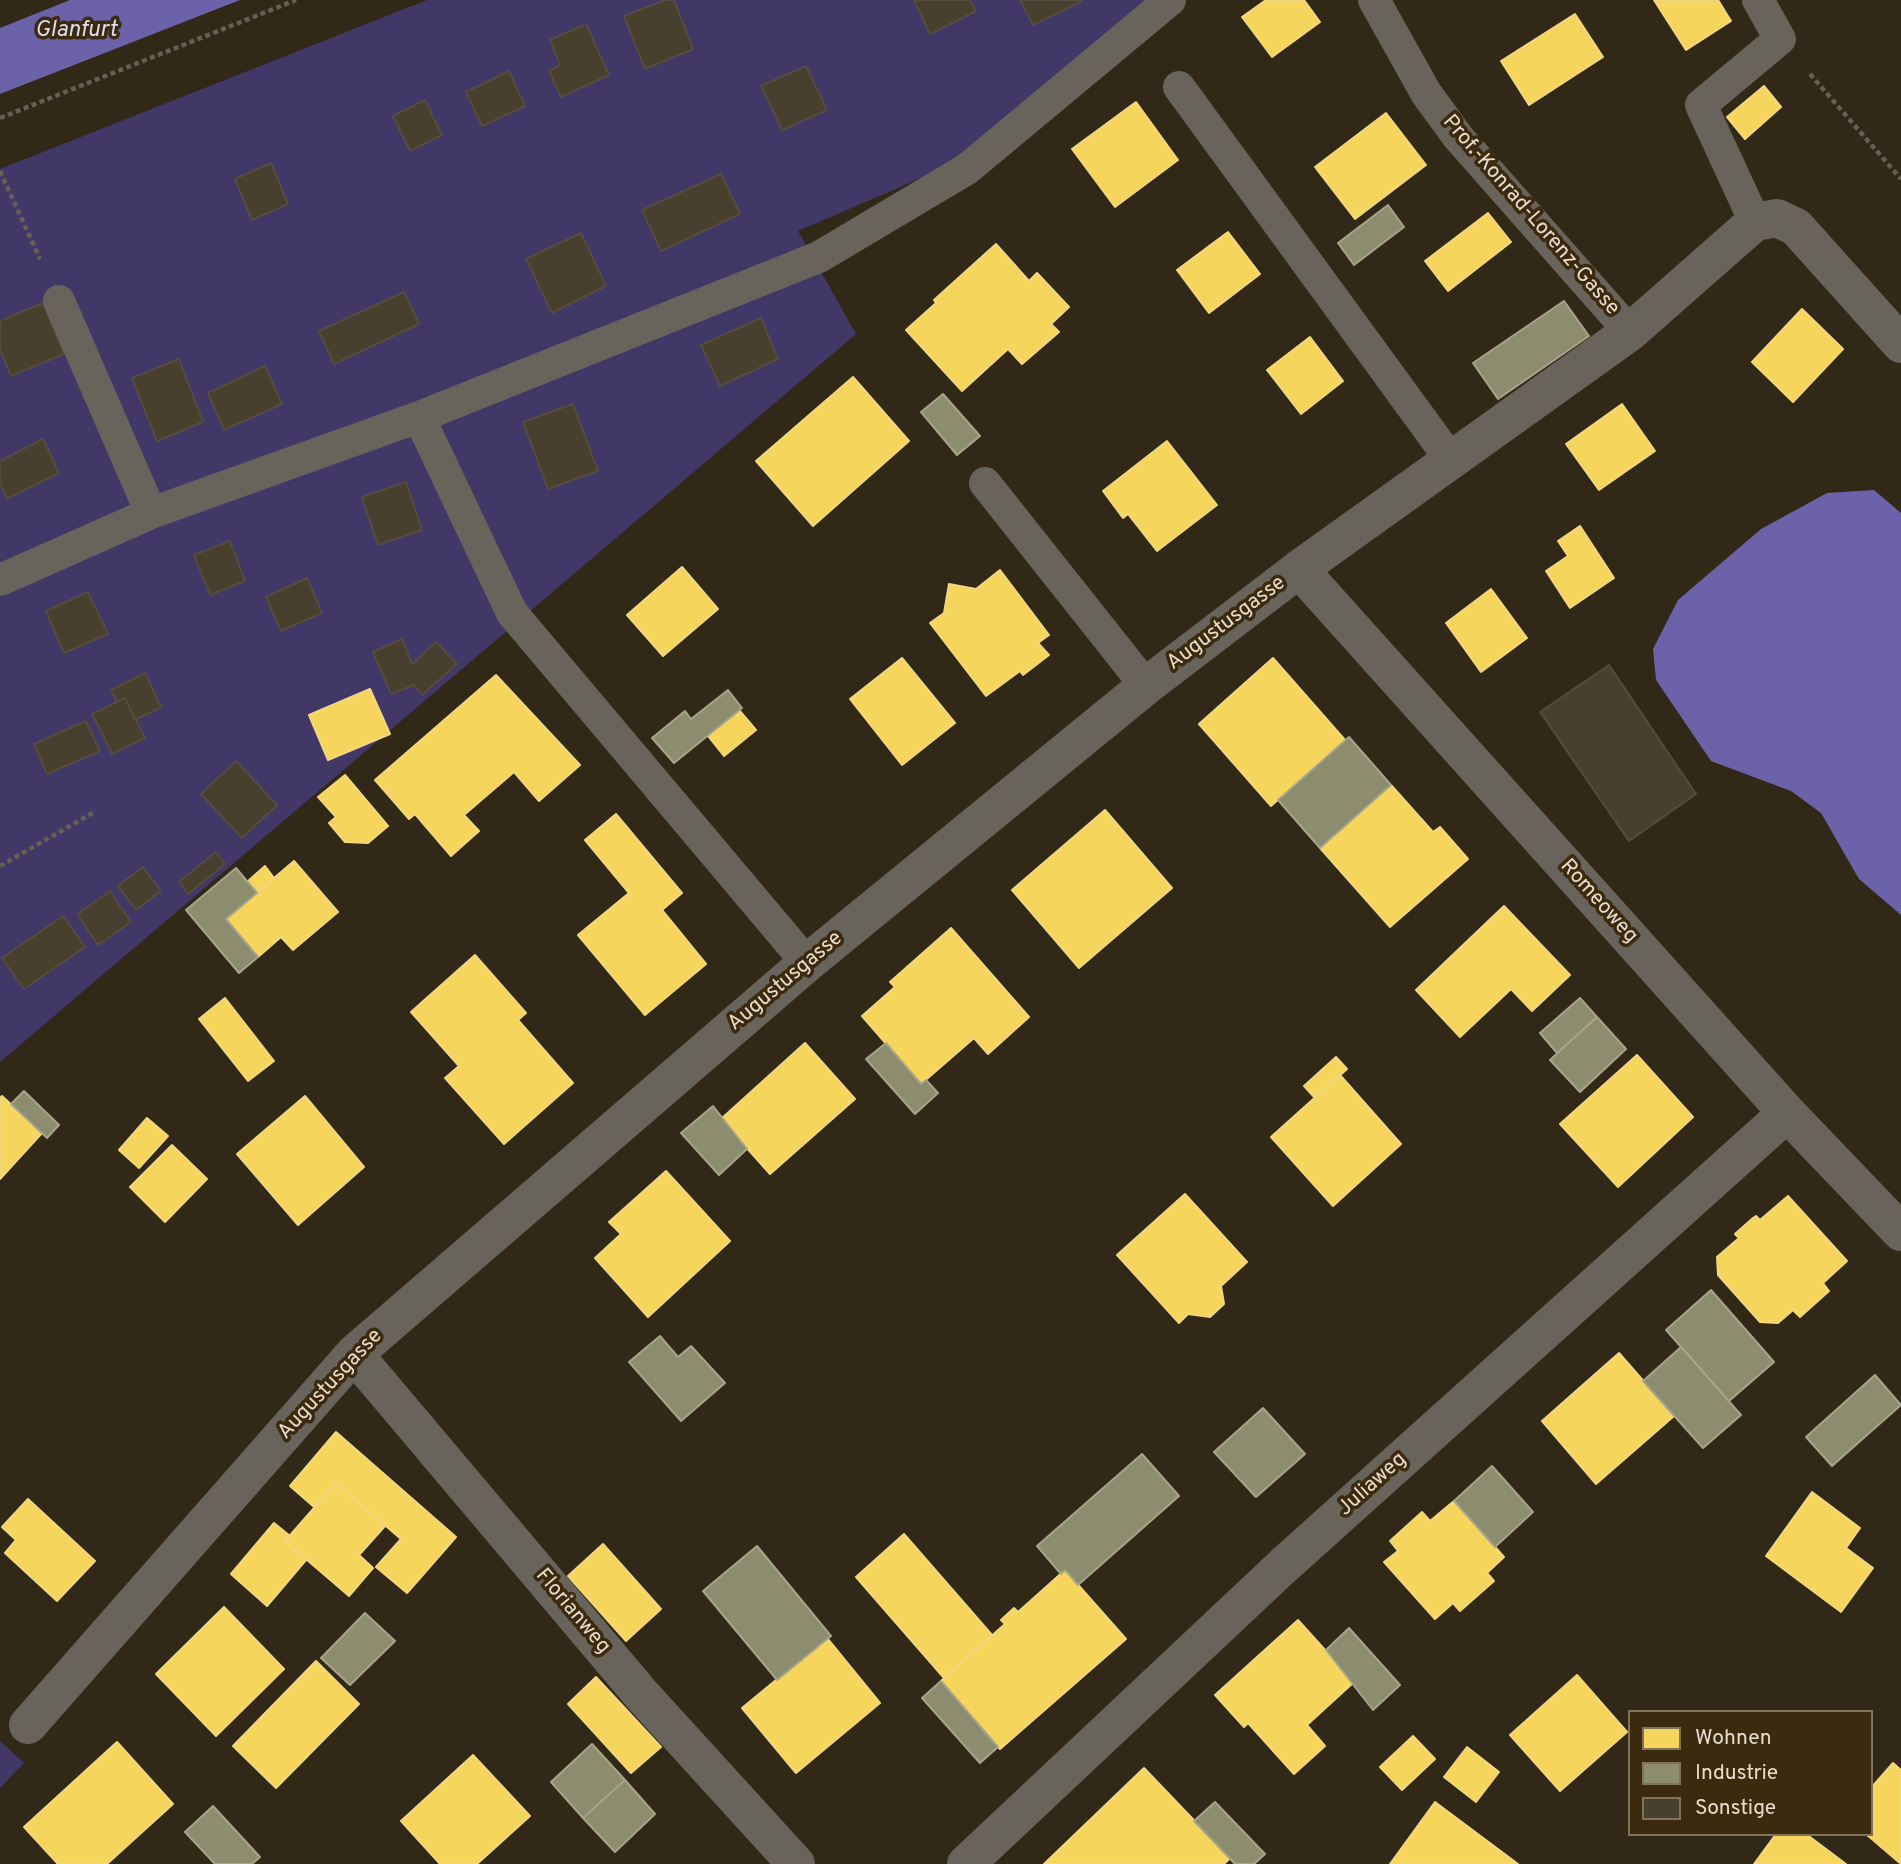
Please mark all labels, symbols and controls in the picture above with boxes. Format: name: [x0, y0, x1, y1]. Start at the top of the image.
water label: Glanfurt: [35, 17, 117, 45]
street label: Prof.-Konrad-Lorenz-Gasse: [1436, 111, 1624, 321]
street label: Augustusgasse: [1163, 571, 1291, 677]
street label: Romeoweg: [1554, 855, 1642, 949]
street label: Augustusgasse: [724, 927, 848, 1037]
street label: Augustusgasse: [273, 1325, 389, 1445]
street label: Juliaweg: [1334, 1448, 1412, 1522]
street label: Florianweg: [529, 1564, 615, 1660]
legend: [1628, 1710, 1873, 1836]
text: Wohnen: [1695, 1725, 1772, 1752]
text: Industrie: [1695, 1760, 1778, 1787]
text: Sonstige: [1695, 1795, 1776, 1822]

